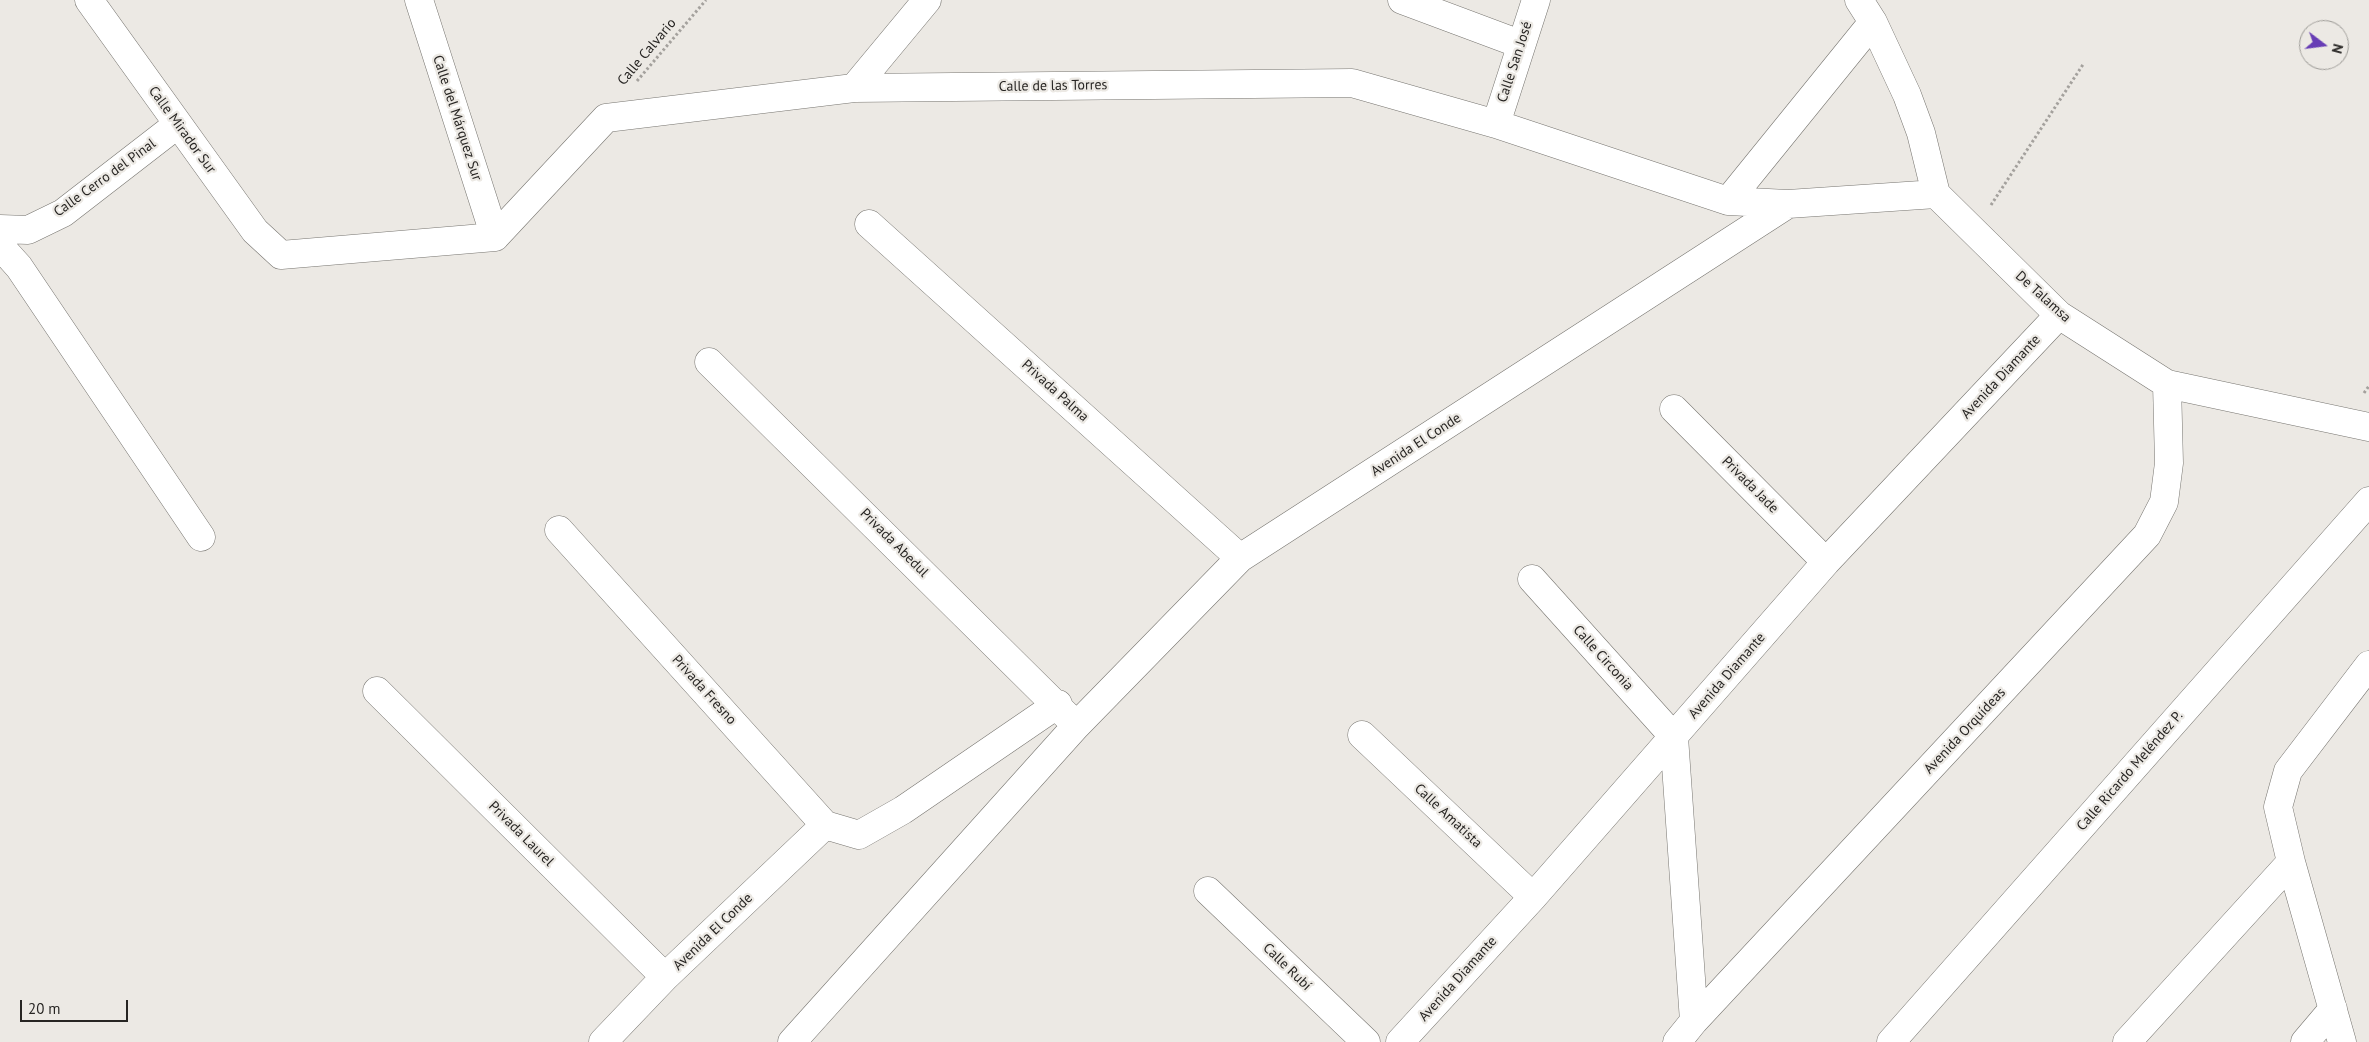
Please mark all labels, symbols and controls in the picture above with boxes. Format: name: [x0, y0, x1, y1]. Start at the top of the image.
street label: Calle Calvario: [614, 15, 680, 89]
street label: Calle San José: [1494, 19, 1536, 105]
north arrow: [2299, 20, 2349, 70]
text: N: [2328, 42, 2347, 55]
street label: Calle del Márquez Sur: [429, 53, 485, 183]
street label: Calle de las Torres: [998, 77, 1108, 95]
street label: Calle Mirador Sur: [145, 83, 219, 177]
street label: Calle Cerro del Pinal: [51, 135, 159, 221]
street label: De Talamsa: [2012, 268, 2074, 326]
street label: Avenida Diamante: [1958, 332, 2044, 422]
street label: Privada Palma: [1018, 357, 1092, 425]
street label: Avenida El Conde: [1368, 410, 1464, 480]
street label: Privada Jade: [1718, 453, 1782, 517]
street label: Privada Abedul: [856, 505, 932, 581]
street label: Calle Circonia: [1569, 622, 1637, 694]
street label: Avenida Diamante: [1685, 630, 1769, 722]
street label: Privada Fresno: [668, 652, 740, 728]
street label: Avenida Orquídeas: [1921, 684, 2009, 778]
street label: Calle Ricardo Meléndez P.: [2073, 708, 2187, 834]
street label: Calle Amatista: [1411, 780, 1485, 852]
street label: Privada Laurel: [485, 798, 557, 870]
street label: Avenida El Conde: [670, 890, 756, 974]
street label: Avenida Diamante: [1415, 933, 1501, 1025]
street label: Calle Rubí: [1259, 940, 1315, 994]
scale bar: [22, 990, 130, 1022]
text: 20 m: [28, 999, 61, 1018]

